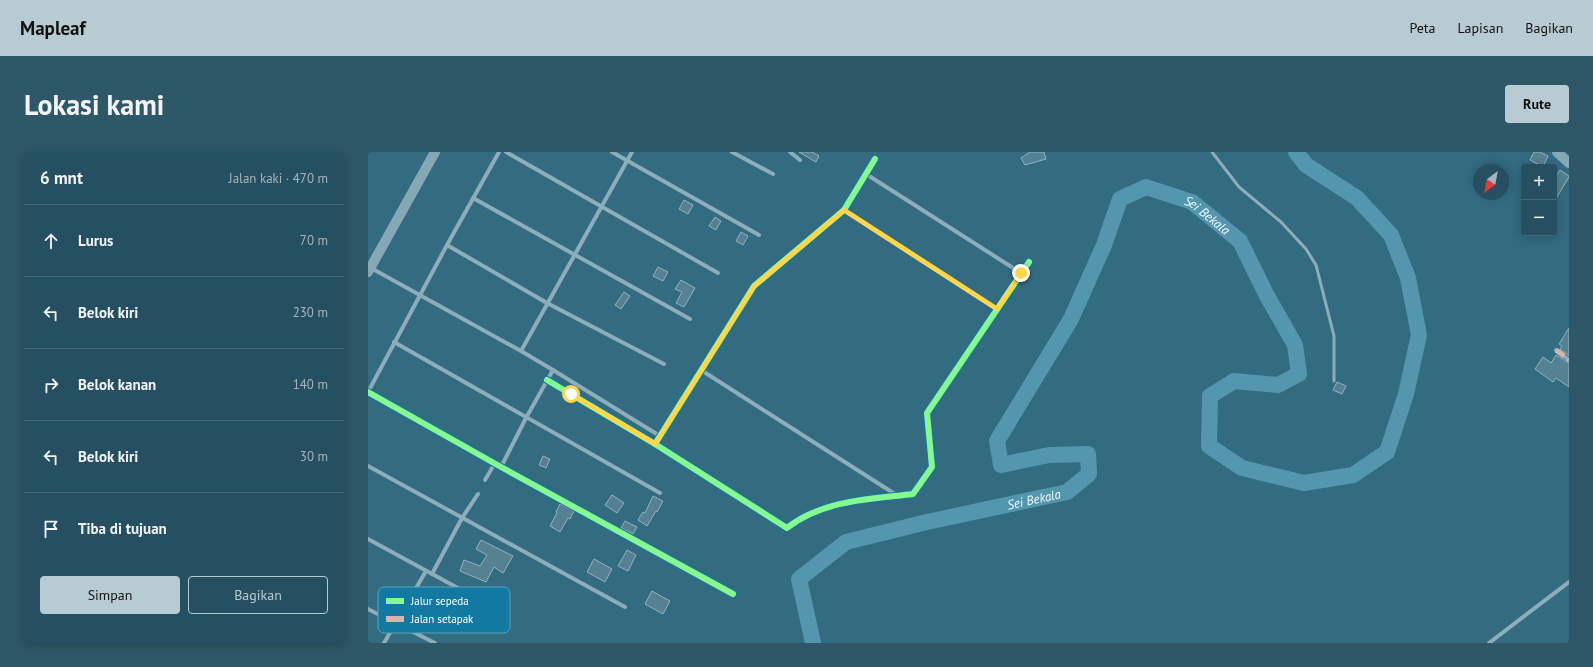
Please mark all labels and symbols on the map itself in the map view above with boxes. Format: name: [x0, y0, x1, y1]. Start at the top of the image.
north arrow: [1473, 164, 1509, 200]
water label: Sei Bekala: [1182, 192, 1234, 239]
route end: [1012, 264, 1030, 282]
route start: [562, 385, 580, 403]
water label: Sei Bekala: [1006, 485, 1063, 514]
legend: [378, 587, 510, 633]
text: Jalur sepeda: [410, 594, 469, 608]
text: Jalan setapak: [410, 612, 474, 626]

